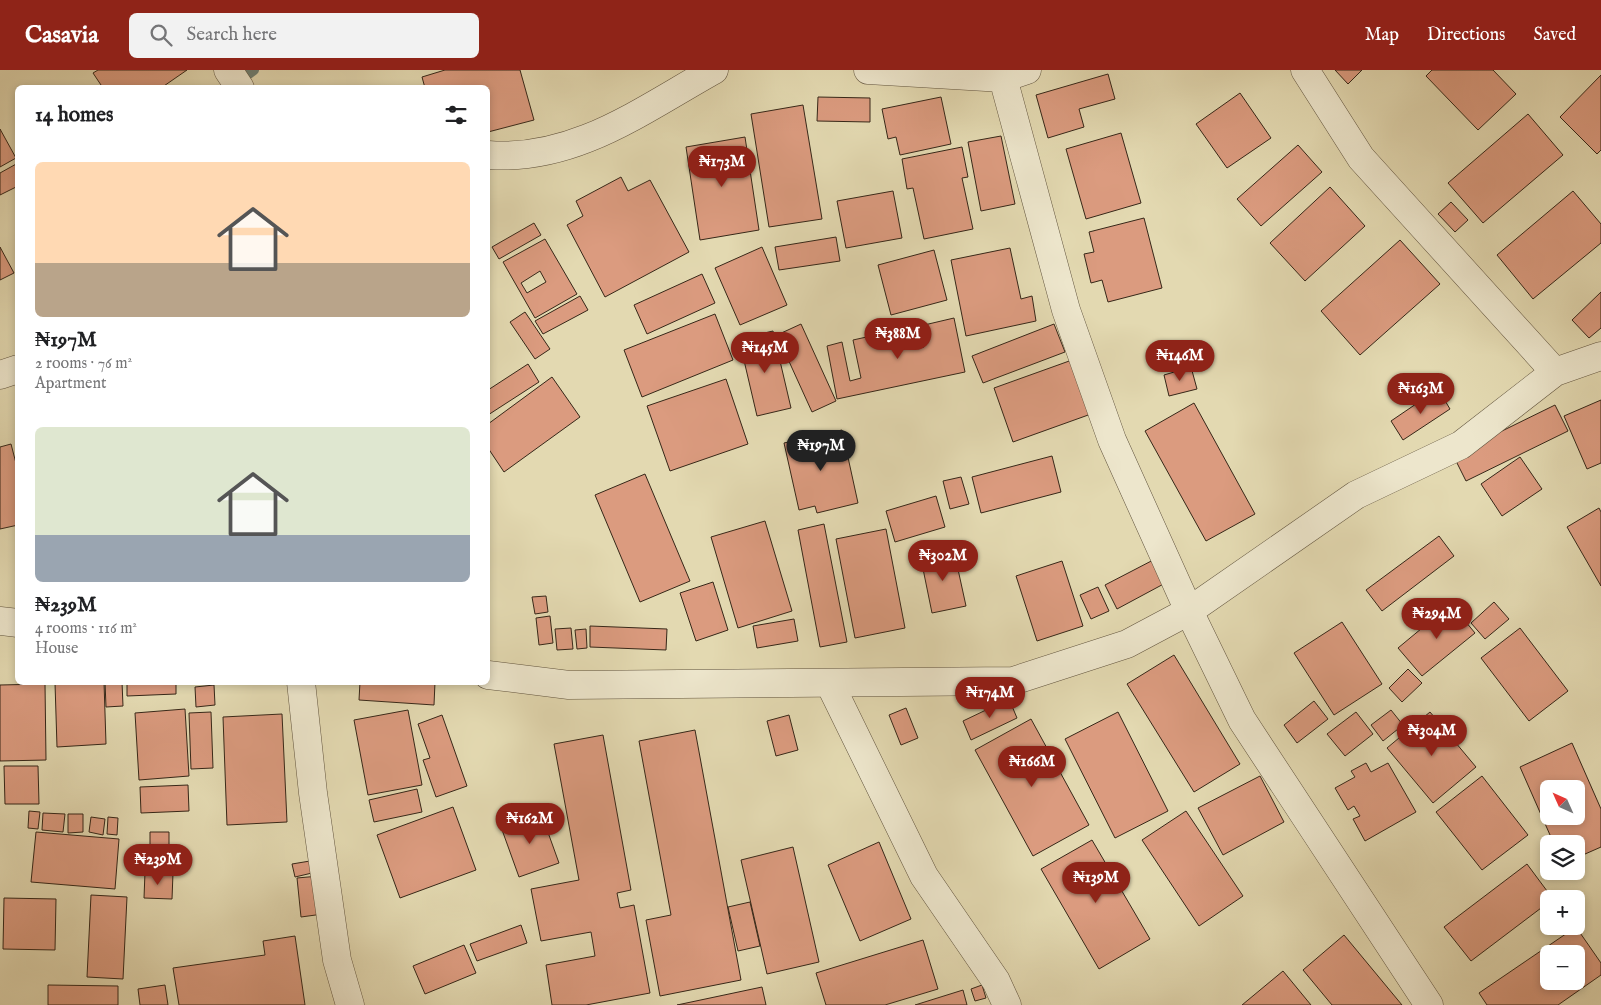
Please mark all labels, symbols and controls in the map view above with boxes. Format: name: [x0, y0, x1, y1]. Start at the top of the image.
search box: [129, 13, 479, 58]
text: Casavia: [25, 20, 99, 51]
icon: search: [147, 21, 175, 49]
text: Search here: [187, 23, 277, 47]
text: Map: [1365, 24, 1399, 47]
text: Directions: [1427, 24, 1505, 47]
text: Saved: [1533, 24, 1576, 47]
icon: filters: [442, 101, 470, 129]
text: 14 homes: [35, 102, 113, 129]
pin: ₦173M: [687, 146, 757, 188]
text: ₦173M: [699, 152, 745, 172]
icon: home: [208, 194, 298, 284]
pin: ₦388M: [863, 318, 933, 360]
text: ₦388M: [875, 324, 921, 344]
text: ₦197M: [35, 327, 97, 354]
pin: ₦145M: [730, 332, 800, 374]
text: ₦145M: [742, 338, 788, 358]
pin: ₦146M: [1145, 340, 1215, 382]
text: ₦146M: [1156, 346, 1204, 366]
text: 2 rooms · 76 m²: [35, 354, 132, 374]
pin: ₦163M: [1386, 372, 1456, 415]
text: Apartment: [35, 374, 106, 394]
text: ₦163M: [1398, 379, 1444, 399]
pin: ₦197M: [786, 430, 856, 472]
text: ₦197M: [797, 436, 845, 456]
icon: home: [208, 459, 298, 549]
pin: ₦302M: [908, 540, 978, 582]
text: ₦302M: [919, 546, 967, 566]
text: ₦239M: [35, 592, 97, 619]
pin: ₦294M: [1402, 598, 1472, 640]
text: ₦294M: [1413, 604, 1461, 624]
text: 4 rooms · 116 m²: [35, 619, 137, 639]
text: House: [35, 639, 78, 659]
pin: ₦174M: [955, 676, 1025, 719]
text: ₦174M: [966, 683, 1014, 703]
pin: ₦304M: [1397, 714, 1467, 757]
text: ₦304M: [1408, 721, 1456, 741]
pin: ₦166M: [997, 746, 1067, 788]
text: ₦166M: [1009, 752, 1055, 772]
north arrow: [1540, 780, 1585, 825]
map controls: [1540, 780, 1585, 990]
pin: ₦162M: [495, 802, 565, 845]
text: ₦162M: [507, 809, 553, 829]
button: layers: [1540, 835, 1585, 880]
pin: ₦239M: [123, 844, 193, 886]
text: ₦239M: [134, 850, 182, 870]
pin: ₦139M: [1061, 862, 1131, 904]
text: ₦139M: [1073, 868, 1119, 888]
button: +: [1540, 890, 1585, 935]
button: −: [1540, 945, 1585, 990]

